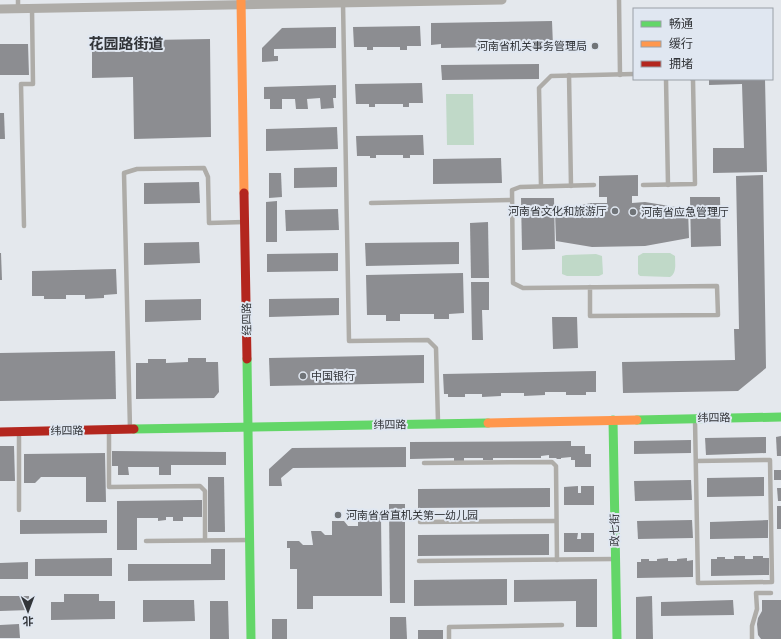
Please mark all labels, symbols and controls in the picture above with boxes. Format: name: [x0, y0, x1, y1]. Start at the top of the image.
legend: [633, 8, 773, 80]
text: 畅通: [669, 17, 693, 31]
district label: 花园路街道: [88, 35, 164, 53]
text: 缓行: [669, 37, 693, 51]
place label: 河南省机关事务管理局: [477, 40, 587, 53]
marker: 河南省机关事务管理局: [590, 41, 600, 51]
text: 拥堵: [669, 57, 693, 71]
place label: 河南省文化和旅游厅: [508, 205, 607, 218]
marker: 河南省文化和旅游厅: [610, 206, 620, 216]
place label: 河南省应急管理厅: [641, 206, 729, 219]
marker: 河南省应急管理厅: [628, 207, 638, 217]
street label: 经四路: [240, 302, 254, 336]
place label: 中国银行: [311, 370, 355, 383]
marker: 中国银行: [298, 371, 308, 381]
street label: 纬四路: [697, 411, 731, 425]
street label: 纬四路: [373, 418, 407, 432]
street label: 纬四路: [50, 424, 84, 438]
place label: 河南省省直机关第一幼儿园: [346, 509, 478, 522]
marker: 河南省省直机关第一幼儿园: [333, 510, 343, 520]
street label: 政七街: [608, 513, 622, 547]
north arrow: [8, 591, 48, 631]
text: 北: [23, 614, 34, 627]

